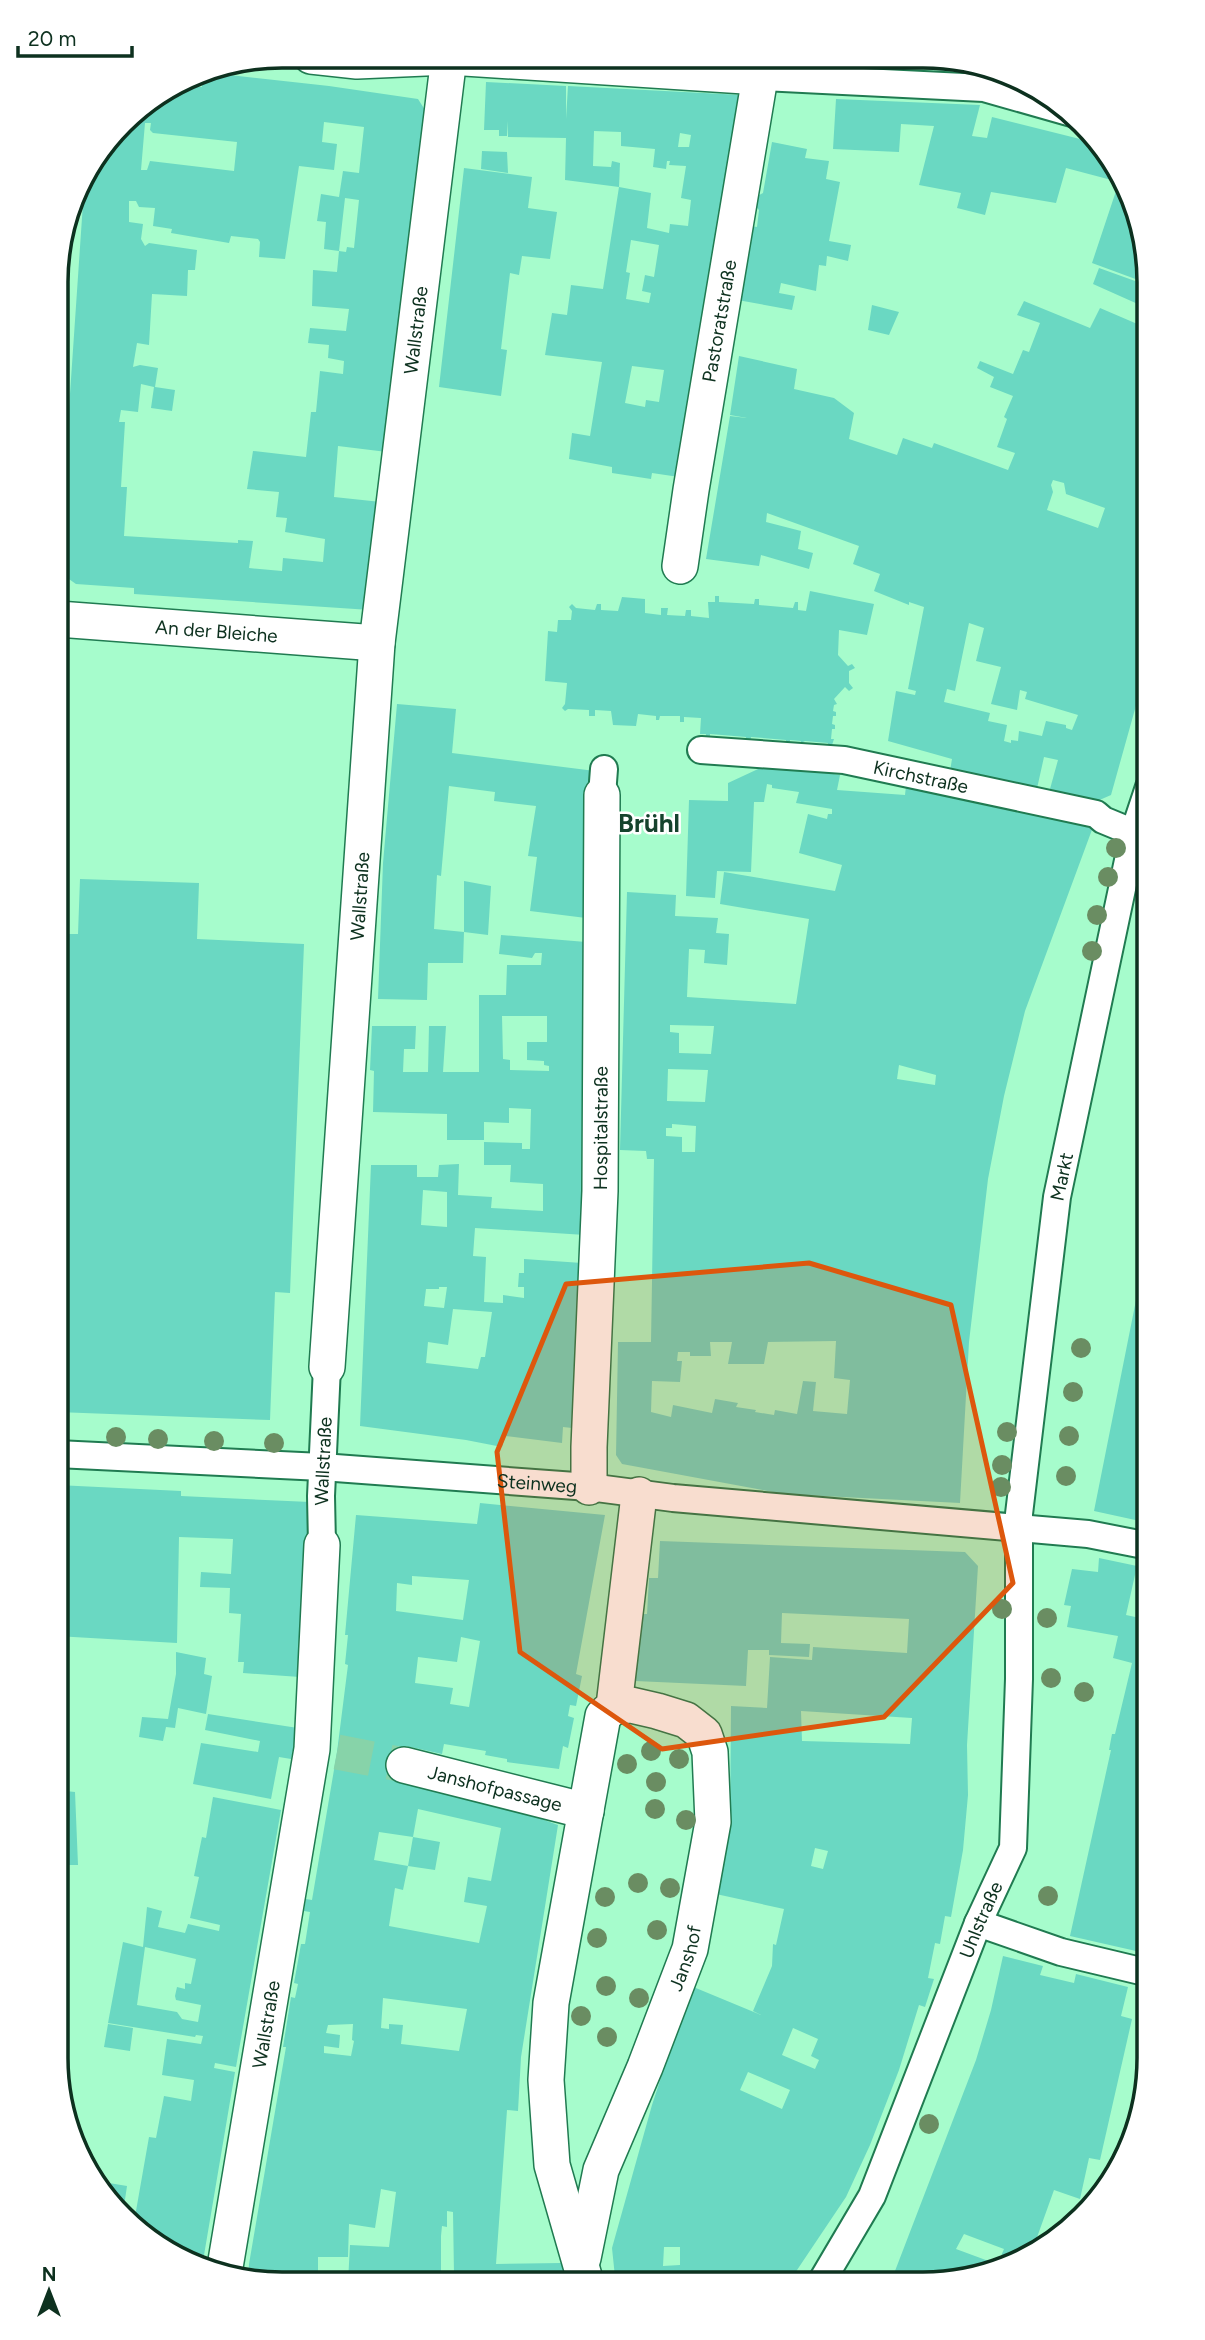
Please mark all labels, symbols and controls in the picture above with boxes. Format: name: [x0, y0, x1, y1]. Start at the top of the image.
scale bar: [18, 14, 131, 58]
text: 20 m: [28, 26, 76, 51]
street label: Pastoratstraße: [697, 258, 742, 384]
street label: Wallstraße: [399, 285, 433, 376]
street label: An der Bleiche: [154, 615, 279, 647]
street label: Kirchstraße: [871, 756, 970, 798]
district label: Brühl: [618, 807, 680, 839]
street label: Wallstraße: [345, 851, 375, 941]
street label: Hospitalstraße: [589, 1066, 613, 1190]
street label: Markt: [1046, 1151, 1078, 1203]
street label: Wallstraße: [310, 1416, 337, 1506]
street label: Steinweg: [496, 1469, 578, 1498]
street label: Janshofpassage: [426, 1761, 564, 1817]
street label: Uhlstraße: [954, 1878, 1008, 1962]
street label: Janshof: [664, 1924, 706, 1994]
street label: Wallstraße: [248, 1979, 285, 2070]
north arrow: [14, 2256, 84, 2326]
text: N: [42, 2263, 56, 2286]

